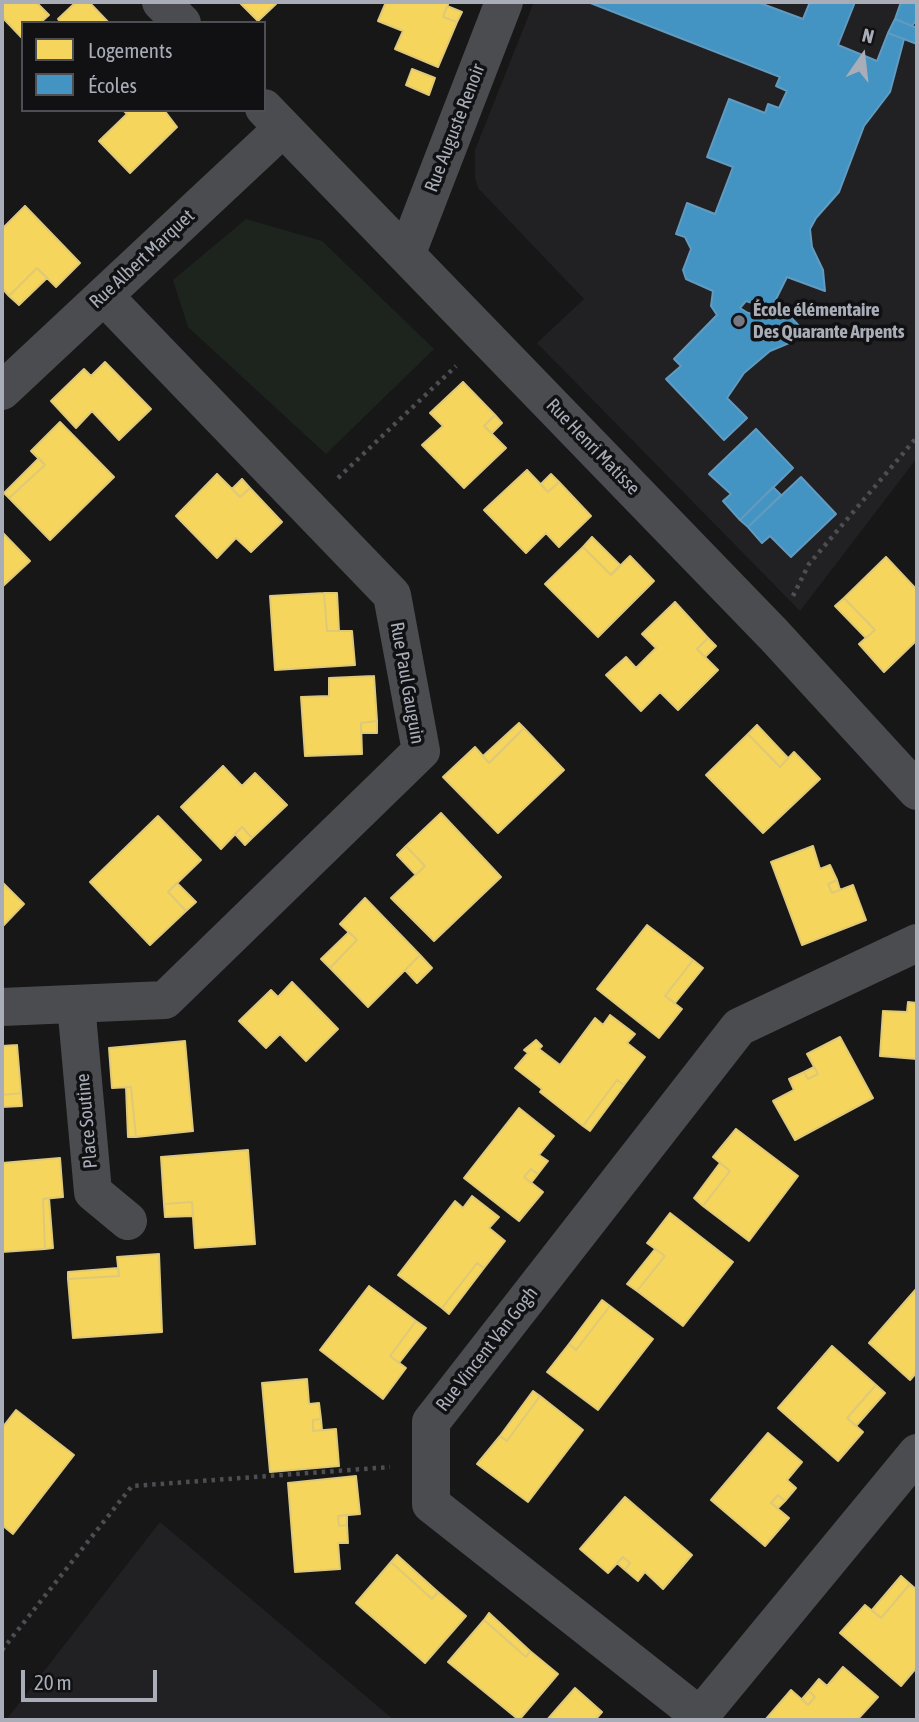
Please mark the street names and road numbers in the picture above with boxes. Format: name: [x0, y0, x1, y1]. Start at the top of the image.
street label: Rue Auguste Renoir: [420, 61, 490, 195]
street label: Rue Albert Marquet: [85, 205, 199, 313]
street label: Rue Henri Matisse: [541, 394, 645, 500]
street label: Rue Paul Gauguin: [385, 620, 429, 746]
street label: Place Soutine: [71, 1073, 103, 1169]
street label: Rue Vincent Van Gogh: [431, 1282, 543, 1416]

